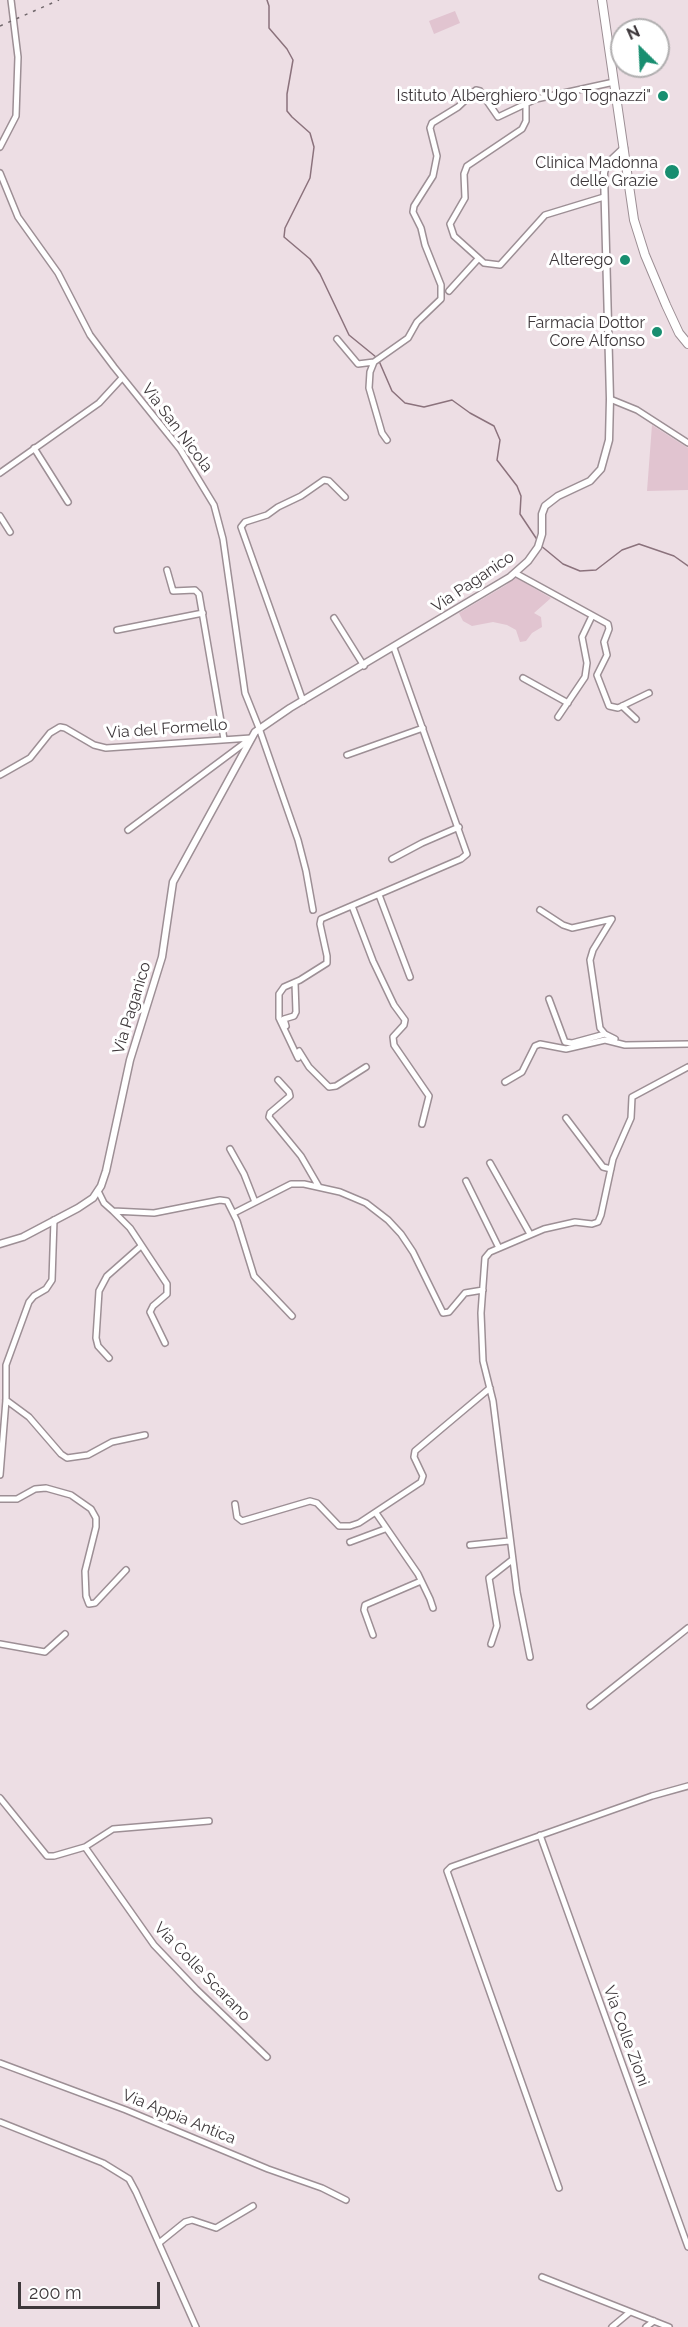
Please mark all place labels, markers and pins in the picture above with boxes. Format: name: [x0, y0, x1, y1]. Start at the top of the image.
place label: Istituto Alberghiero "Ugo Tognazzi": [397, 86, 651, 106]
marker: Istituto Alberghiero "Ugo Tognazzi": [656, 89, 670, 103]
place label: Clinica Madonna delle Grazie: [535, 153, 658, 191]
marker: Clinica Madonna delle Grazie: [663, 163, 681, 181]
place label: Alterego: [549, 250, 613, 270]
marker: Alterego: [618, 253, 632, 267]
place label: Farmacia Dottor Core Alfonso: [527, 313, 645, 351]
marker: Farmacia Dottor Core Alfonso: [650, 325, 664, 339]

